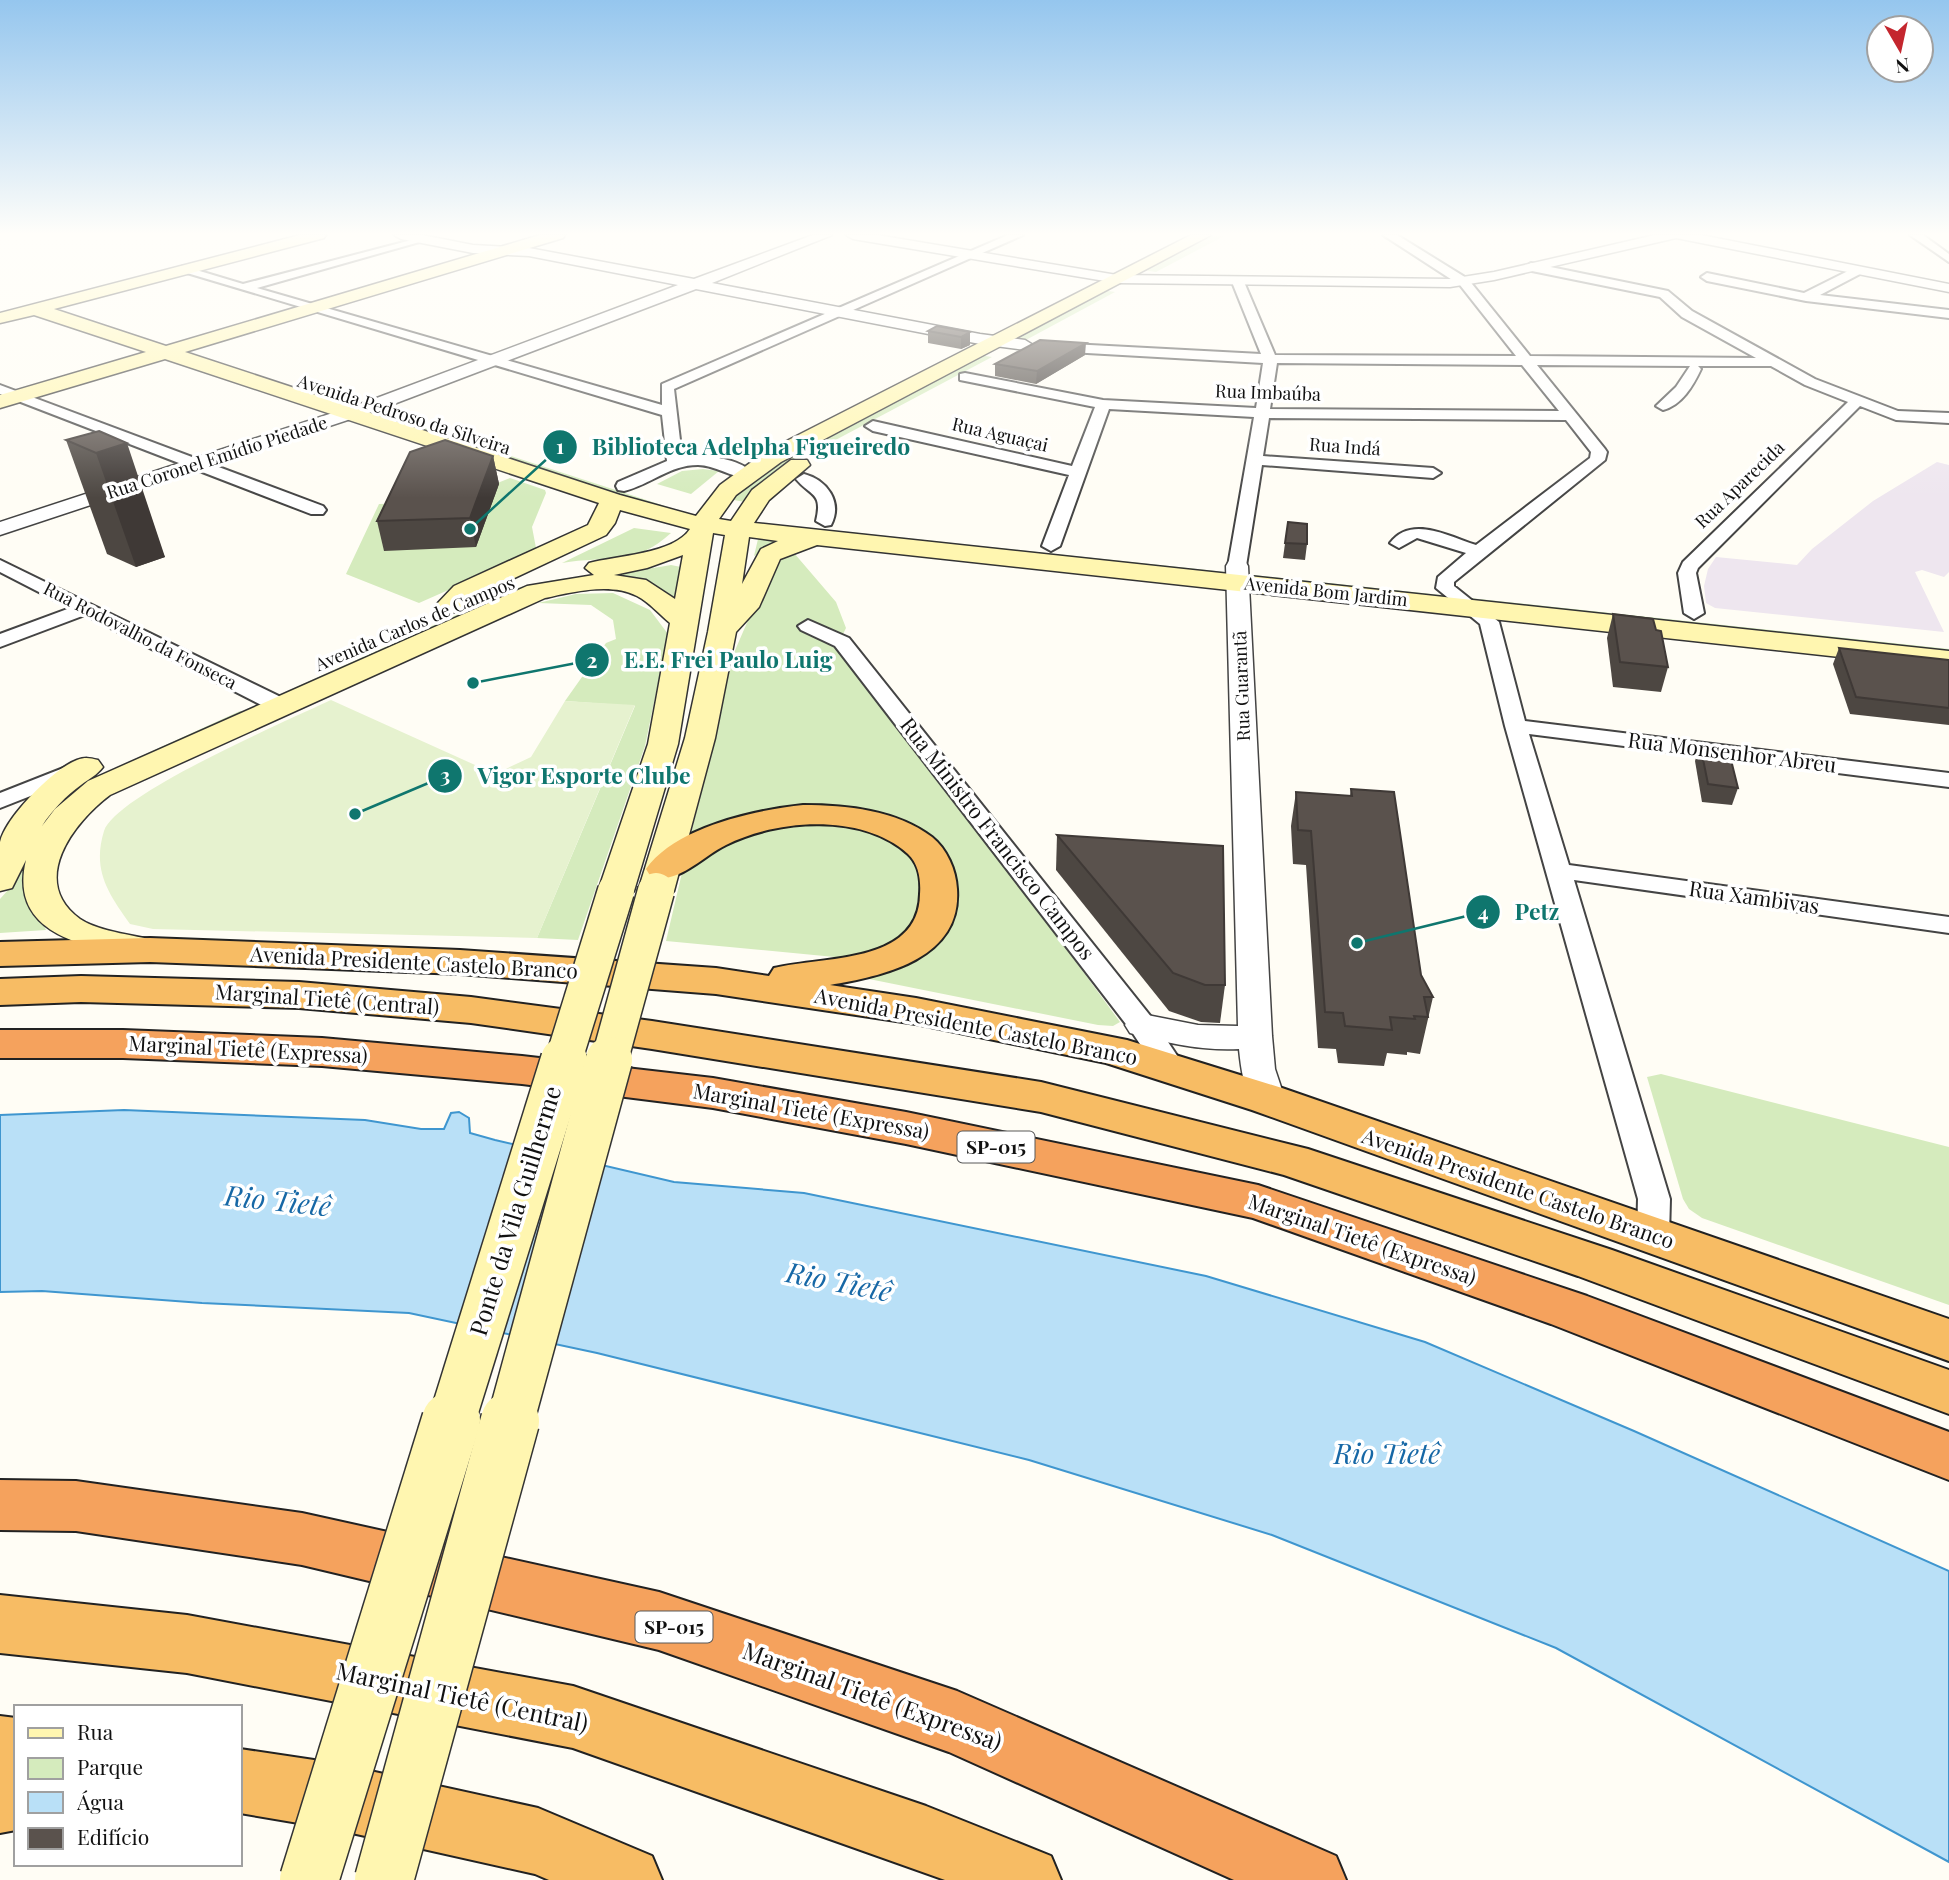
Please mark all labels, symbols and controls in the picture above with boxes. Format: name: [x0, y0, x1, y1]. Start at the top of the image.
north arrow: [1865, 14, 1935, 84]
text: N: [1894, 53, 1912, 81]
street label: Avenida Pedroso da Silveira: [294, 368, 514, 460]
street label: Rua Imbaúba: [1215, 378, 1322, 406]
street label: Rua Coronel Emídio Piedade: [103, 410, 330, 504]
street label: Rua Aguaçai: [950, 411, 1051, 457]
callout: Biblioteca Adelpha Figueiredo: [542, 425, 925, 469]
text: Biblioteca Adelpha Figueiredo: [592, 430, 910, 461]
text: 1: [556, 431, 564, 459]
street label: Rua Indá: [1309, 432, 1382, 460]
street label: Rua Aparecida: [1689, 435, 1789, 533]
street label: Avenida Carlos de Campos: [310, 570, 518, 677]
street label: Avenida Bom Jardim: [1242, 570, 1409, 612]
street label: Rua Rodovalho da Fonseca: [40, 576, 241, 694]
street label: Rua Guarantã: [1227, 630, 1255, 742]
callout: E.E. Frei Paulo Luig: [575, 638, 847, 682]
text: E.E. Frei Paulo Luig: [624, 643, 833, 674]
text: 2: [587, 645, 598, 673]
street label: Rua Ministro Francisco Campos: [895, 711, 1102, 965]
street label: Rua Monsenhor Abreu: [1626, 724, 1838, 778]
callout: Vigor Esporte Clube: [428, 754, 704, 798]
text: Vigor Esporte Clube: [477, 759, 691, 790]
text: 3: [440, 760, 450, 788]
street label: Rua Xambivas: [1687, 873, 1821, 919]
callout: Petz: [1465, 890, 1573, 934]
text: Petz: [1515, 895, 1560, 926]
text: 4: [1477, 897, 1489, 925]
street label: Avenida Presidente Castelo Branco: [248, 938, 579, 984]
street label: Marginal Tietê (Central): [214, 976, 440, 1020]
street label: Avenida Presidente Castelo Branco: [812, 980, 1140, 1070]
street label: Marginal Tietê (Expressa): [128, 1028, 368, 1068]
street label: Marginal Tietê (Expressa): [691, 1075, 932, 1145]
street label: Ponte da Vila Guilherme: [461, 1082, 567, 1339]
street label: Avenida Presidente Castelo Branco: [1358, 1120, 1678, 1254]
road number: SP-015: [958, 1132, 1034, 1162]
water label: Rio Tietê: [222, 1175, 335, 1224]
street label: Marginal Tietê (Expressa): [1245, 1186, 1480, 1290]
water label: Rio Tietê: [782, 1252, 897, 1309]
water label: Rio Tietê: [1333, 1434, 1442, 1471]
road number: SP-015: [636, 1611, 712, 1642]
street label: Marginal Tietê (Expressa): [739, 1633, 1007, 1757]
street label: Marginal Tietê (Central): [333, 1654, 591, 1738]
legend: [14, 1705, 242, 1866]
text: Rua: [77, 1717, 114, 1745]
text: Parque: [77, 1752, 143, 1780]
text: Água: [76, 1787, 125, 1815]
text: Edifício: [77, 1822, 149, 1850]

